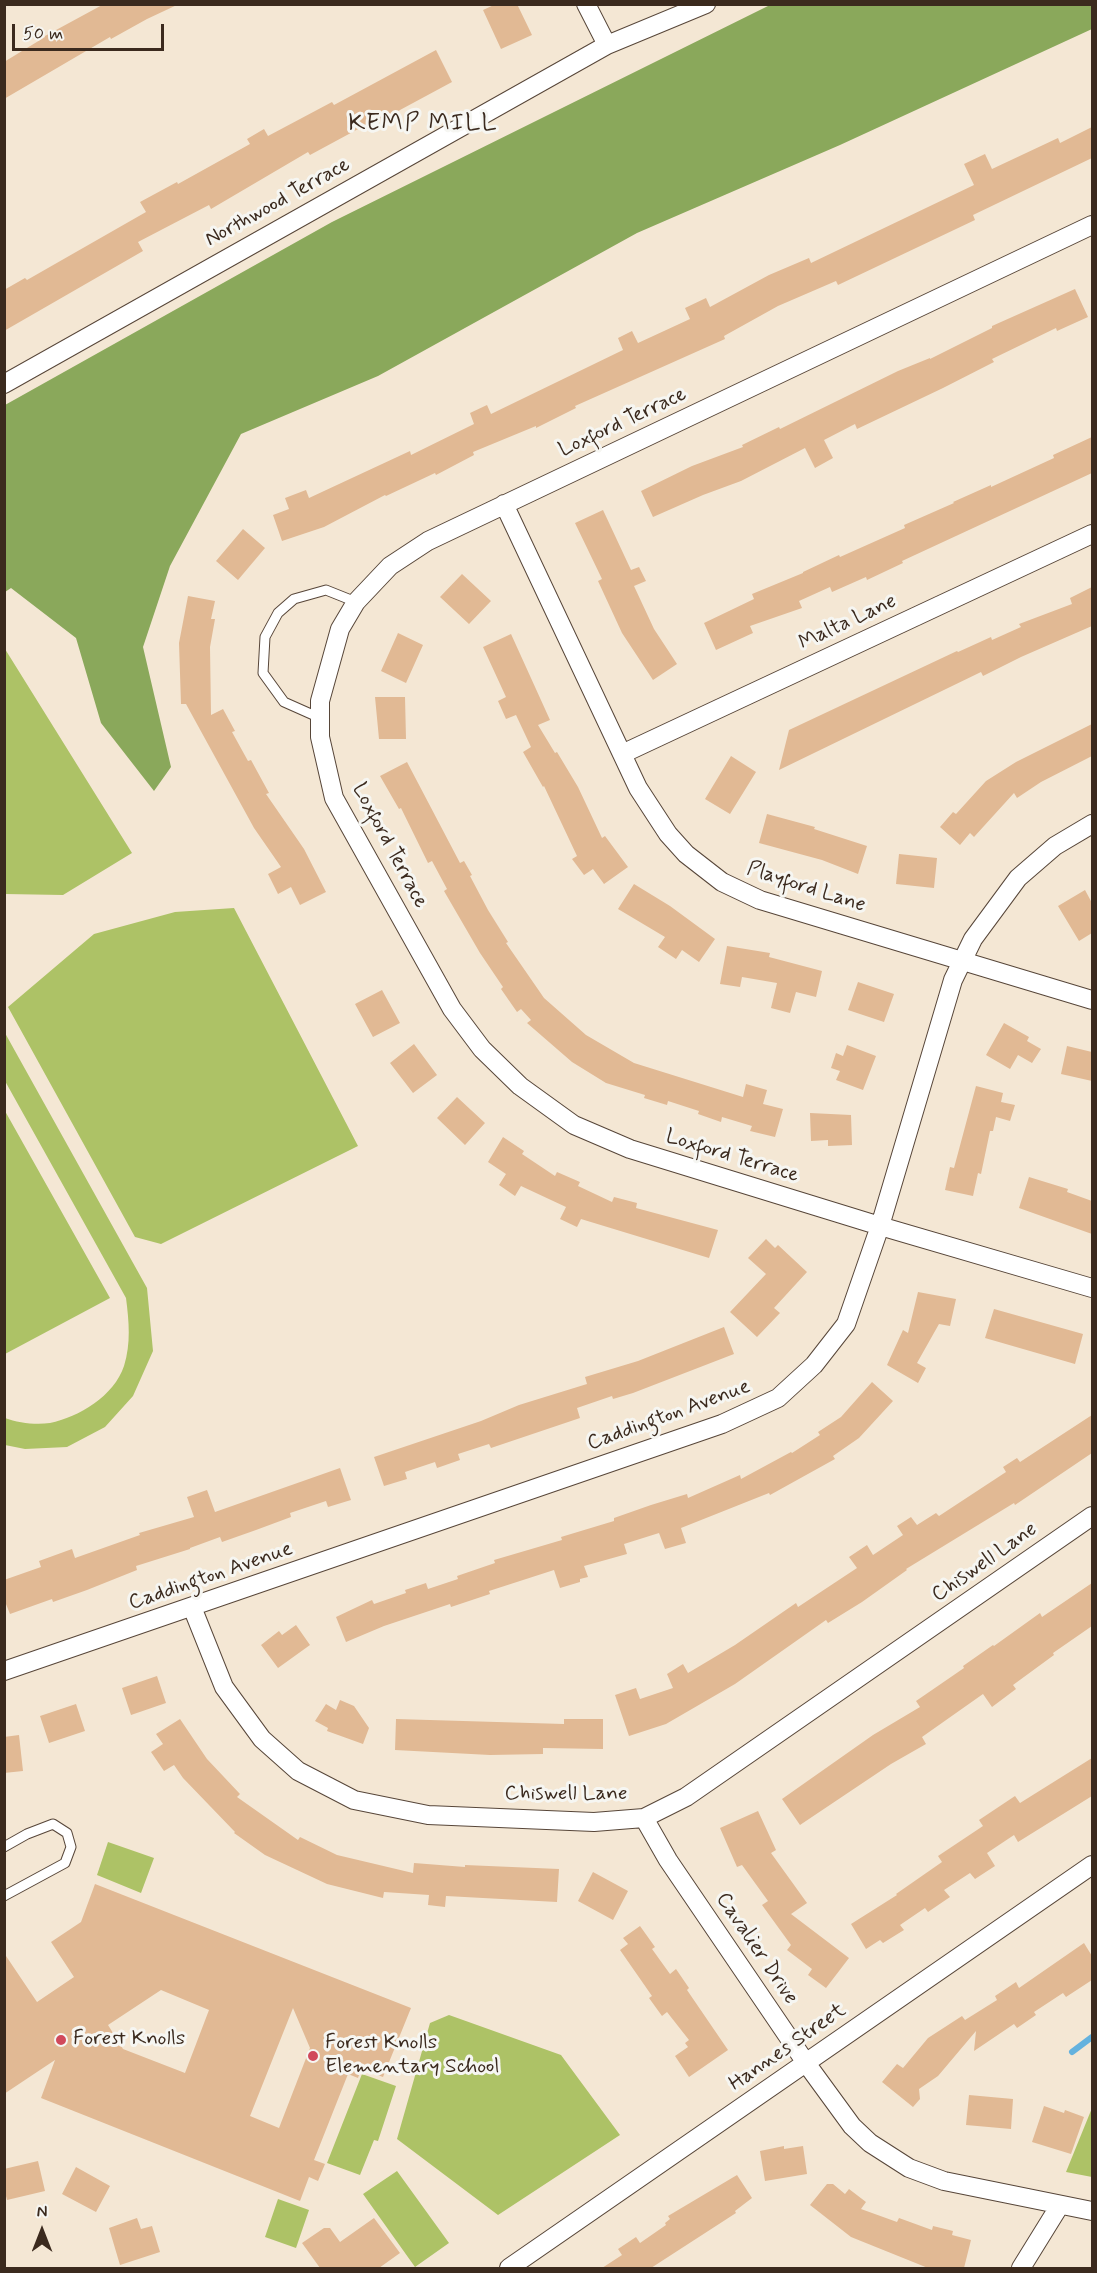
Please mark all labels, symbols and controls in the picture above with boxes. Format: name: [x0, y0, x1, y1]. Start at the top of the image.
scale bar: [15, 12, 166, 50]
text: 50 m: [23, 22, 63, 46]
district label: KEMP MILL: [349, 111, 497, 139]
street label: Northwood Terrace: [201, 153, 355, 253]
street label: Loxford Terrace: [555, 382, 691, 464]
street label: Malta Lane: [795, 589, 901, 657]
street label: Loxford Terrace: [345, 779, 433, 913]
street label: Playford Lane: [743, 857, 869, 919]
street label: Loxford Terrace: [662, 1125, 802, 1189]
street label: Caddington Avenue: [584, 1375, 754, 1457]
street label: Chiswell Lane: [927, 1517, 1043, 1609]
street label: Caddington Avenue: [126, 1537, 296, 1617]
street label: Chiswell Lane: [505, 1782, 627, 1808]
street label: Cavalier Drive: [709, 1888, 803, 2010]
street label: Hannes Street: [725, 1998, 851, 2098]
place label: Forest Knolls: [73, 2027, 185, 2053]
place label: Forest Knolls Elementary School: [325, 2031, 500, 2081]
marker: Forest Knolls: [54, 2033, 68, 2047]
marker: Forest Knolls Elementary School: [306, 2049, 320, 2063]
north arrow: [12, 2201, 72, 2261]
text: N: [37, 2202, 47, 2223]

